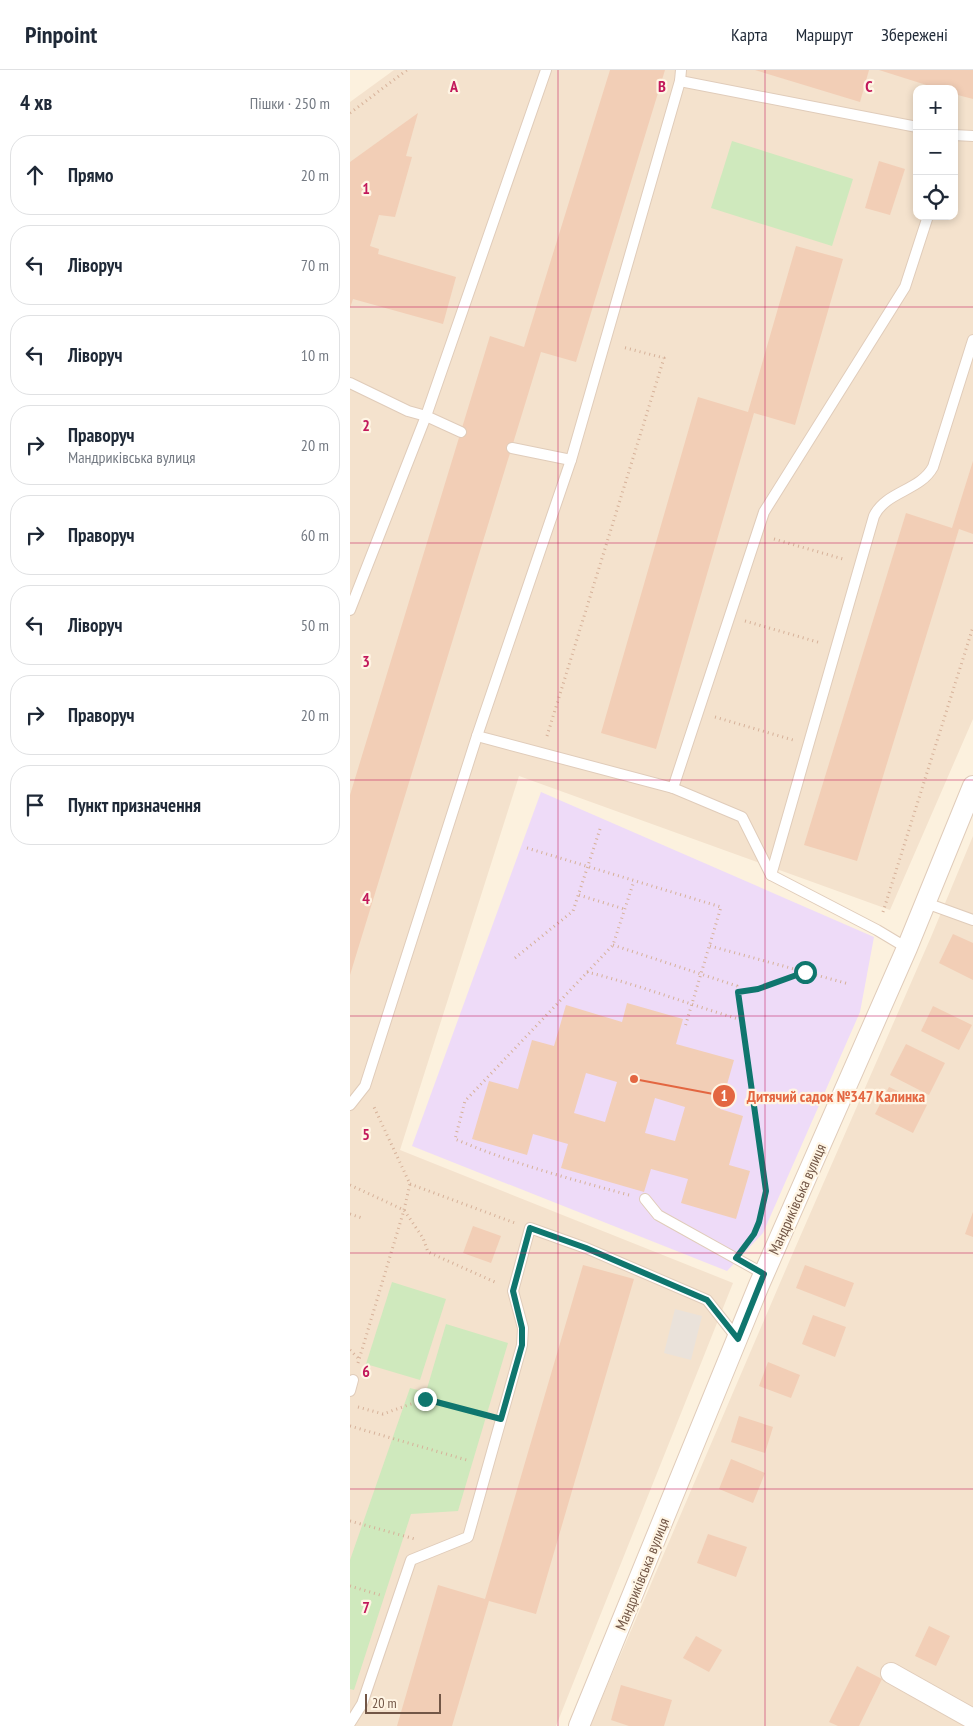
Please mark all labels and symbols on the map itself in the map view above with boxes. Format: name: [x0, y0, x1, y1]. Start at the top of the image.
text: A: [449, 76, 459, 96]
text: B: [658, 76, 666, 96]
text: C: [865, 76, 873, 96]
text: 1: [362, 178, 370, 198]
text: 2: [362, 415, 370, 435]
text: 3: [362, 651, 370, 671]
text: 4: [362, 888, 370, 908]
route start: [794, 961, 817, 984]
callout: Дитячий садок №347 Калинка: [711, 1081, 935, 1112]
text: 1: [720, 1086, 728, 1105]
text: Дитячий садок №347 Калинка: [747, 1086, 926, 1106]
text: 5: [362, 1124, 370, 1144]
street label: Мандриківська вулиця: [764, 1140, 830, 1257]
text: 6: [362, 1361, 370, 1381]
route end: [414, 1388, 437, 1411]
street label: Мандриківська вулиця: [611, 1515, 673, 1633]
text: 7: [362, 1597, 370, 1617]
scale bar: [365, 1691, 441, 1714]

